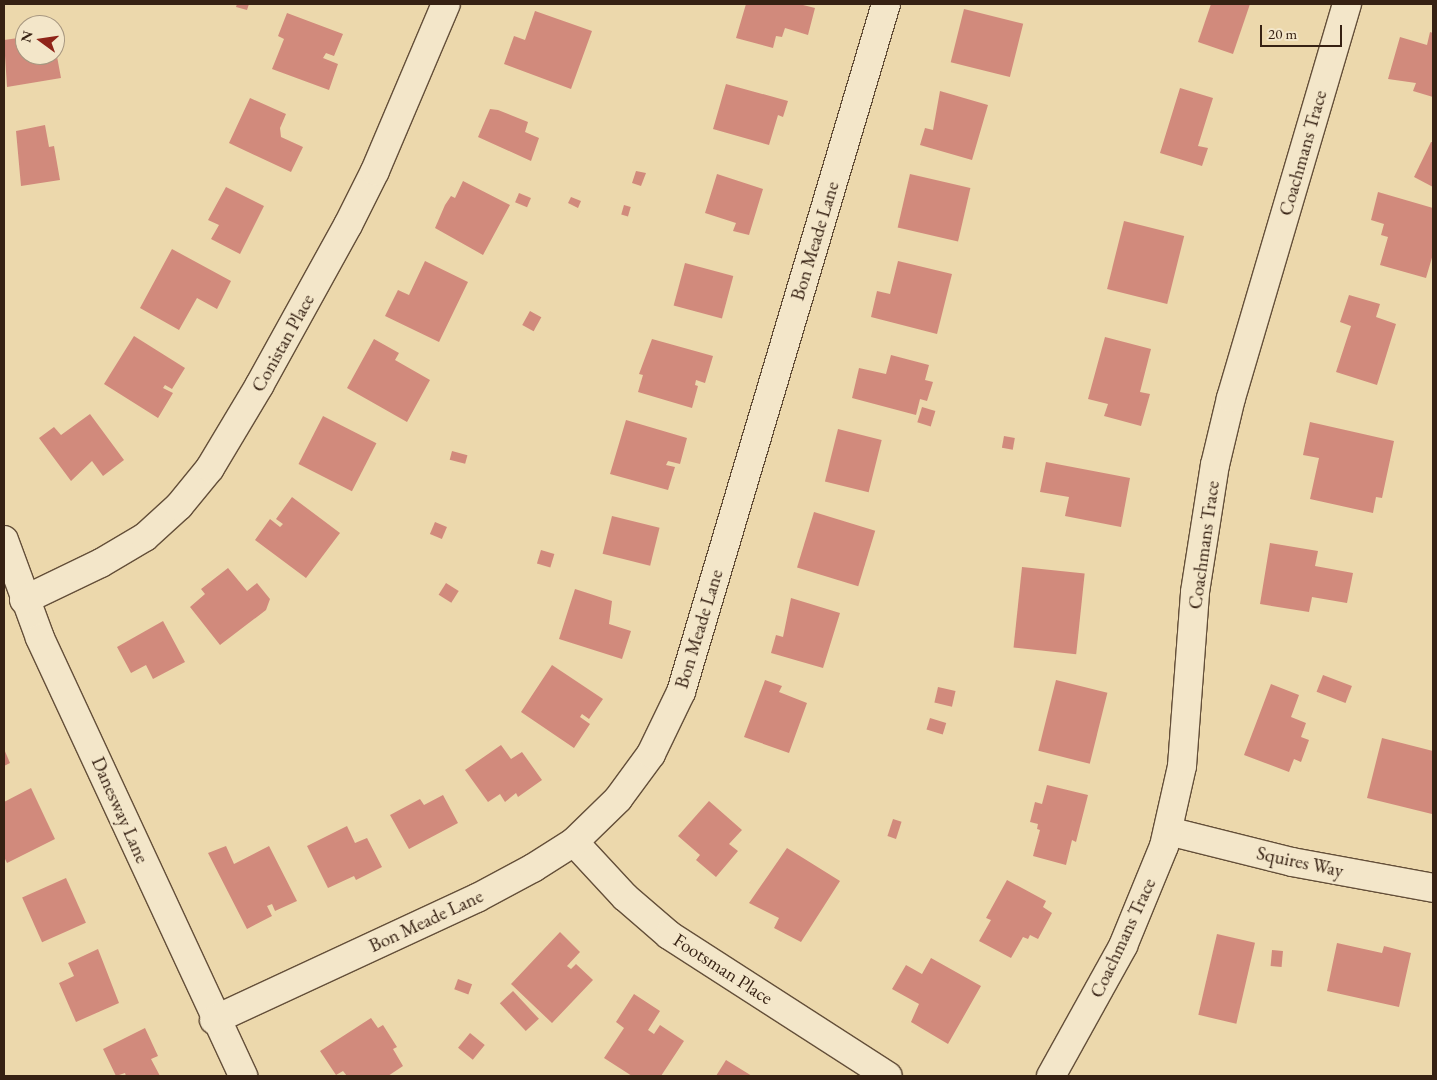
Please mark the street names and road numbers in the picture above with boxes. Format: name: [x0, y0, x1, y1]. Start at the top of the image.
street label: Coachmans Trace: [1274, 88, 1332, 218]
street label: Bon Meade Lane: [786, 179, 844, 303]
street label: Conistan Place: [247, 290, 319, 396]
street label: Coachmans Trace: [1184, 479, 1224, 611]
street label: Bon Meade Lane: [670, 567, 728, 691]
street label: Danesway Lane: [86, 753, 154, 867]
street label: Squires Way: [1254, 842, 1346, 882]
street label: Coachmans Trace: [1085, 875, 1161, 1001]
street label: Bon Meade Lane: [365, 885, 487, 957]
street label: Footsman Place: [669, 928, 777, 1010]

